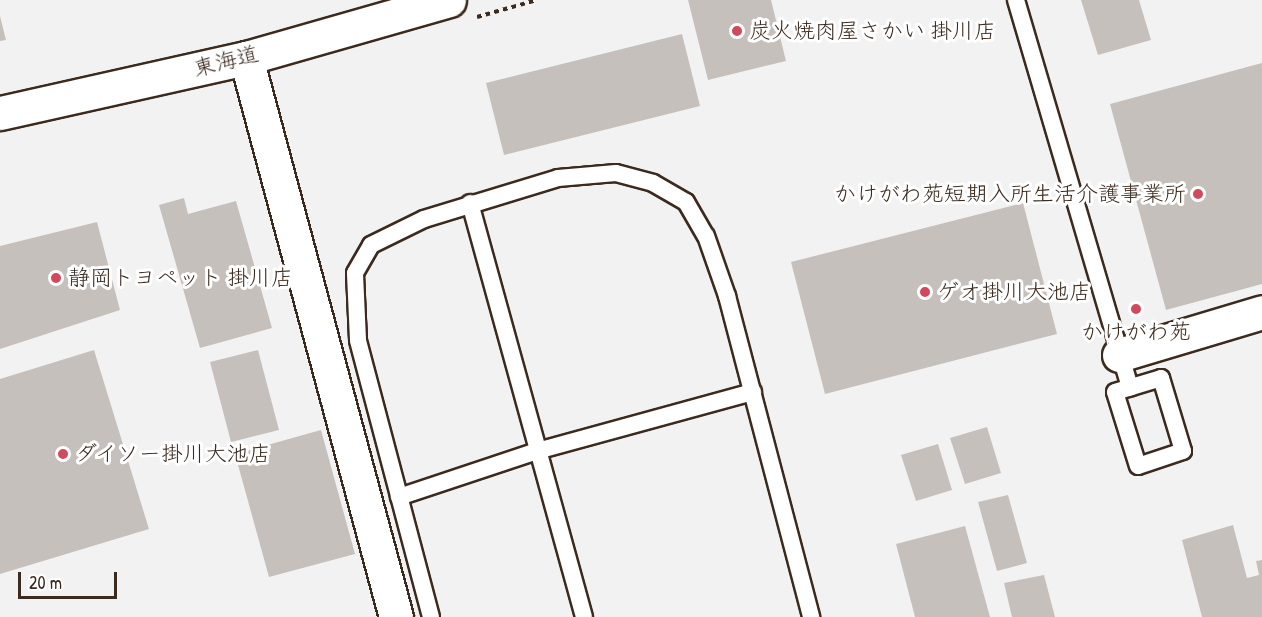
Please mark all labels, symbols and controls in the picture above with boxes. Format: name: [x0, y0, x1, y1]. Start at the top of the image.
place label: 炭火焼肉屋さかい 掛川店: [749, 18, 996, 44]
marker: 炭火焼肉屋さかい 掛川店: [730, 24, 744, 38]
street label: 東海道: [191, 40, 261, 82]
place label: かけがわ苑短期入所生活介護事業所: [834, 181, 1186, 207]
marker: かけがわ苑短期入所生活介護事業所: [1191, 187, 1205, 201]
place label: 静岡トヨペット 掛川店: [68, 265, 293, 291]
marker: 静岡トヨペット 掛川店: [49, 271, 63, 285]
place label: ゲオ掛川大池店: [937, 279, 1091, 305]
marker: ゲオ掛川大池店: [918, 285, 932, 299]
marker: かけがわ苑: [1129, 302, 1143, 316]
place label: かけがわ苑: [1081, 319, 1191, 345]
place label: ダイソー掛川大池店: [75, 441, 273, 467]
marker: ダイソー掛川大池店: [56, 447, 70, 461]
scale bar: [21, 560, 120, 598]
text: 20 m: [29, 570, 62, 595]

